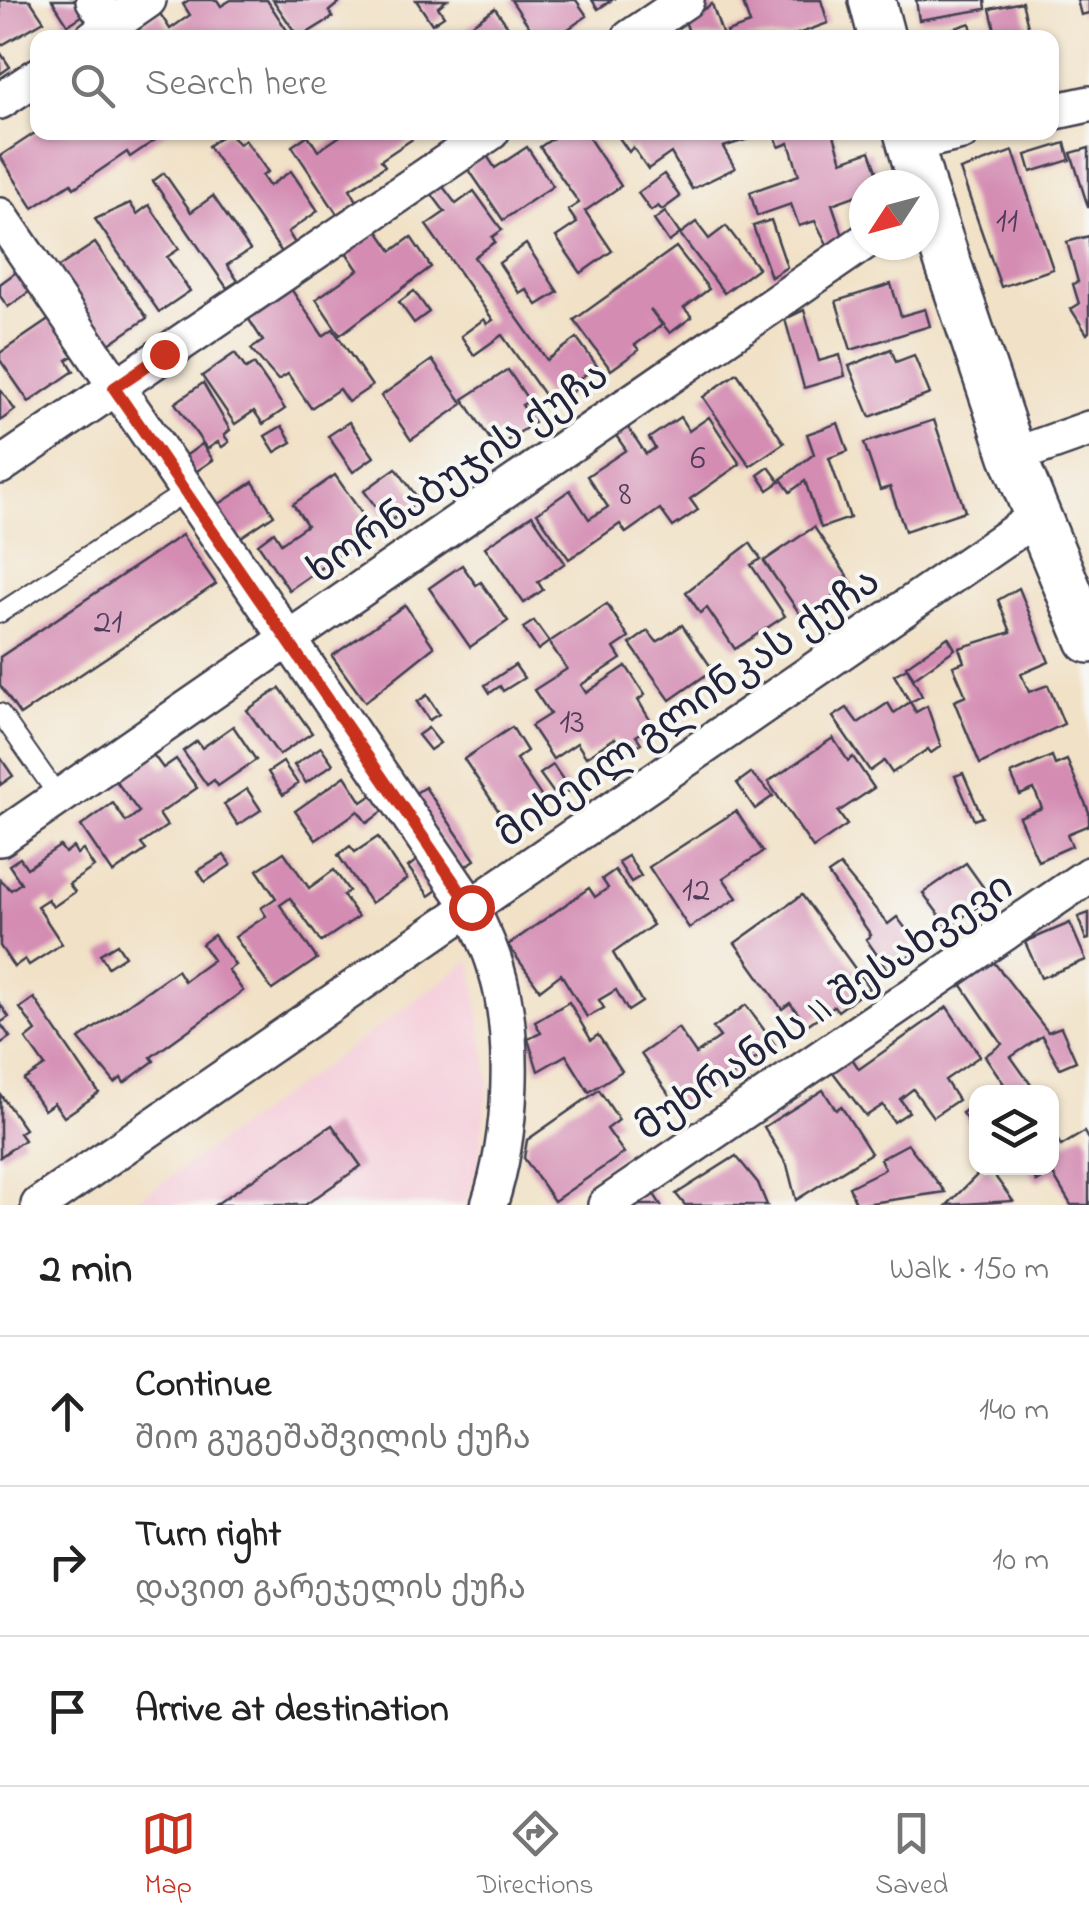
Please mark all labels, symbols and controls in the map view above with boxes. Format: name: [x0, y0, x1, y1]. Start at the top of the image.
search box: [30, 30, 1059, 140]
text: Search here: [145, 57, 327, 113]
icon: search: [65, 58, 120, 113]
north arrow: [849, 170, 939, 260]
house number: 11: [996, 197, 1018, 248]
route end: [142, 332, 188, 378]
street label: ხორნაბუჯის ქუჩა: [297, 348, 622, 601]
house number: 6: [690, 434, 706, 485]
house number: 8: [618, 470, 632, 521]
street label: მიხეილ გლინკას ქუჩა: [486, 555, 894, 865]
house number: 21: [94, 598, 122, 649]
house number: 13: [559, 698, 585, 749]
street label: მუხრანის II შესახვევი: [624, 860, 1027, 1158]
house number: 12: [682, 866, 710, 917]
route start: [449, 885, 495, 931]
map controls: [969, 1085, 1059, 1175]
button: layers: [969, 1085, 1059, 1175]
text: 2 min: [40, 1240, 132, 1301]
text: Walk · 150 m: [890, 1247, 1049, 1294]
text: Continue: [135, 1358, 271, 1414]
icon: ahead: [40, 1384, 95, 1439]
text: 140 m: [979, 1388, 1049, 1435]
text: შიო გუგეშაშვილის ქუჩა: [135, 1417, 531, 1464]
text: Turn right: [135, 1508, 281, 1564]
icon: right: [40, 1534, 95, 1589]
text: 10 m: [992, 1538, 1049, 1585]
text: დავით გარეჯელის ქუჩა: [135, 1567, 526, 1614]
text: Arrive at destination: [135, 1683, 449, 1739]
icon: arrive: [40, 1684, 95, 1739]
tab: Map: [141, 1806, 196, 1907]
tab: Directions: [477, 1806, 594, 1907]
tab: Saved: [875, 1806, 948, 1907]

